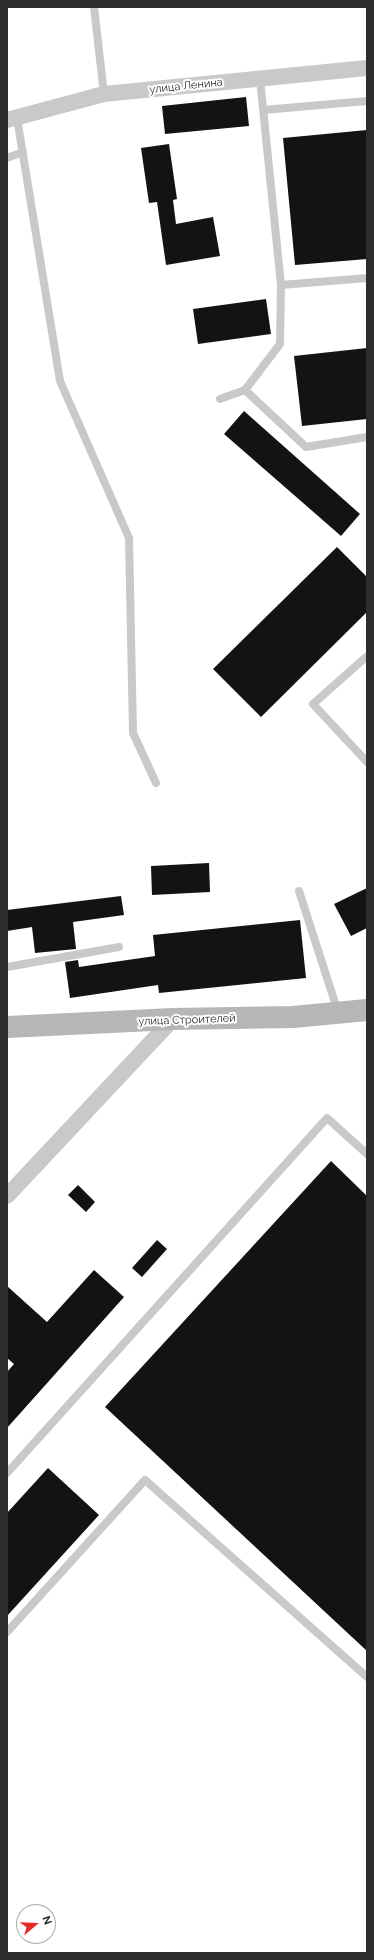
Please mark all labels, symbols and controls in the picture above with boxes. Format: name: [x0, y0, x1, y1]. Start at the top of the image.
street label: улица Ленина: [149, 76, 223, 96]
street label: улица Строителей: [138, 1012, 236, 1028]
north arrow: [16, 1904, 56, 1944]
text: N: [39, 1914, 54, 1926]

